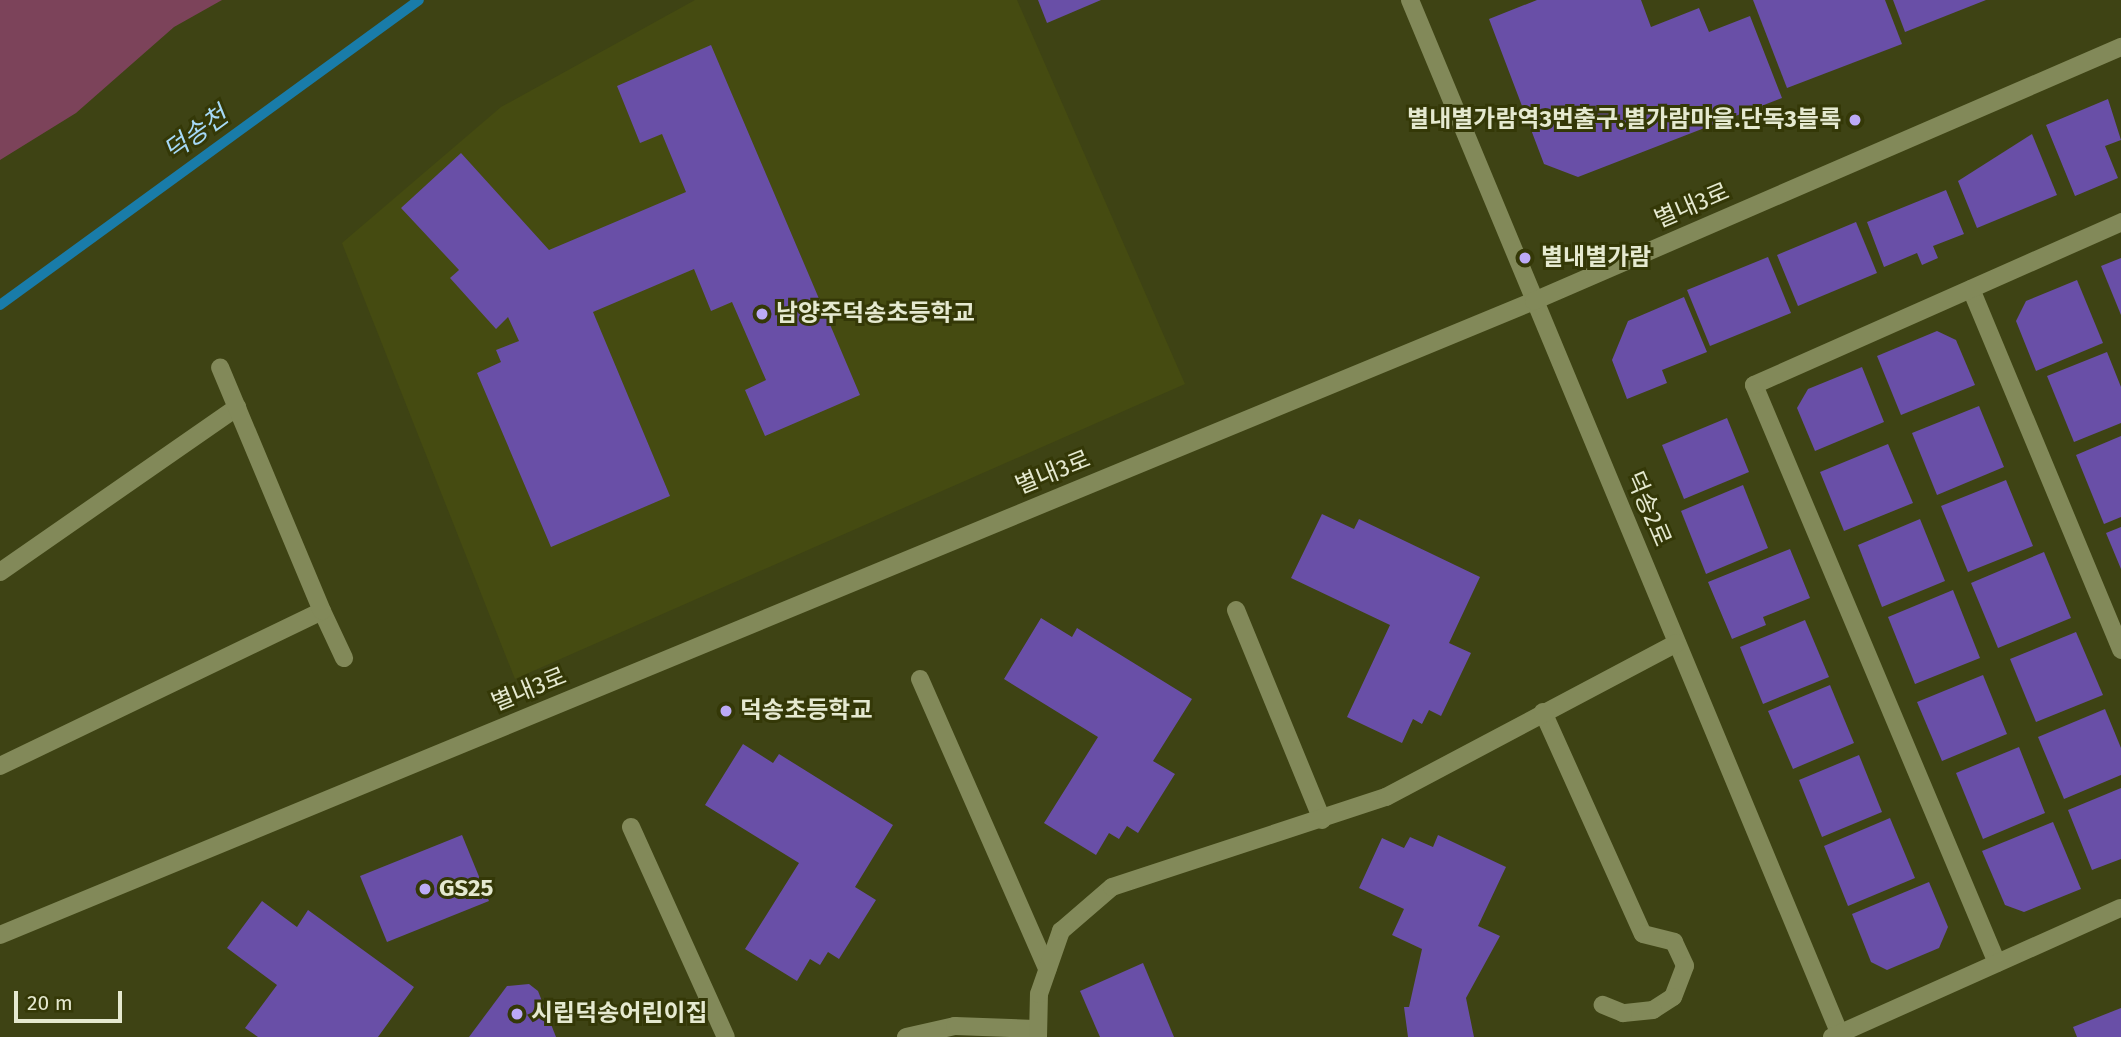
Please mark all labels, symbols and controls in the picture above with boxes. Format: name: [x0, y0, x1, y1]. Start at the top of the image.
water label: 덕송천: [158, 100, 234, 168]
place label: 별내별가람역3번출구.별가람마을.단독3블록: [1407, 106, 1841, 134]
marker: 별내별가람역3번출구.별가람마을.단독3블록: [1847, 112, 1863, 128]
street label: 별내3로: [1650, 177, 1734, 235]
place label: 별내별가람: [1541, 244, 1651, 272]
marker: 별내별가람: [1515, 248, 1535, 268]
place label: 남양주덕송초등학교: [776, 300, 975, 328]
marker: 남양주덕송초등학교: [754, 306, 770, 322]
street label: 별내3로: [1011, 445, 1095, 501]
street label: 덕송2로: [1619, 467, 1677, 551]
street label: 별내3로: [487, 662, 571, 718]
place label: 덕송초등학교: [740, 697, 872, 725]
marker: 덕송초등학교: [718, 703, 734, 719]
place label: GS25: [439, 875, 493, 903]
marker: GS25: [417, 881, 433, 897]
scale bar: [18, 978, 126, 1022]
text: 20 m: [27, 990, 73, 1016]
place label: 시립덕송어린이집: [531, 1000, 708, 1028]
marker: 시립덕송어린이집: [509, 1006, 525, 1022]

